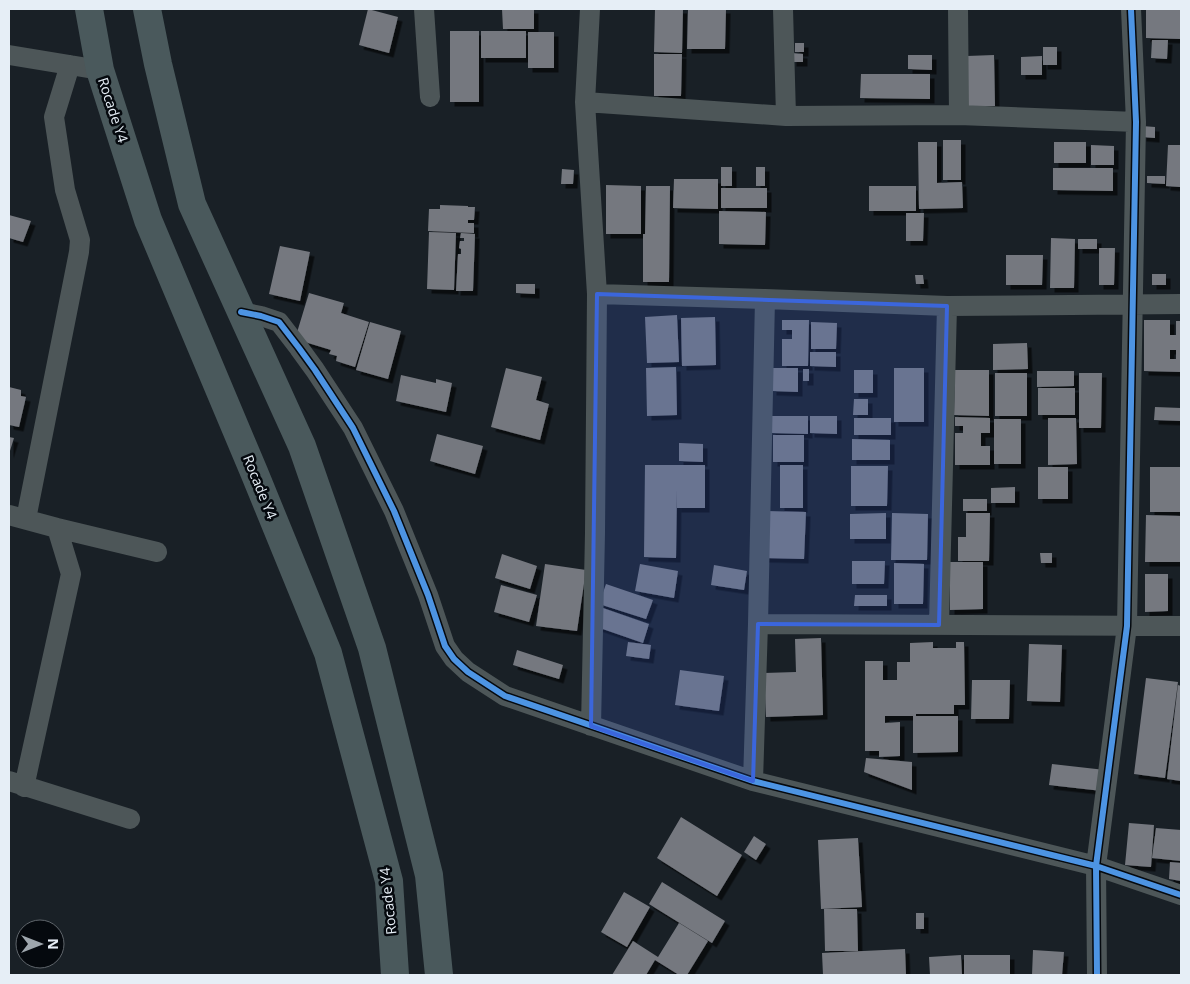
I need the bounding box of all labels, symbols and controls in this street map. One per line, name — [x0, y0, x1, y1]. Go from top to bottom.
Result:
street label: Rocade Y4 — [94, 75, 133, 145]
street label: Rocade Y4 — [239, 452, 282, 522]
street label: Rocade Y4 — [375, 867, 400, 936]
north arrow — [15, 919, 65, 969]
text: N — [44, 938, 63, 950]

